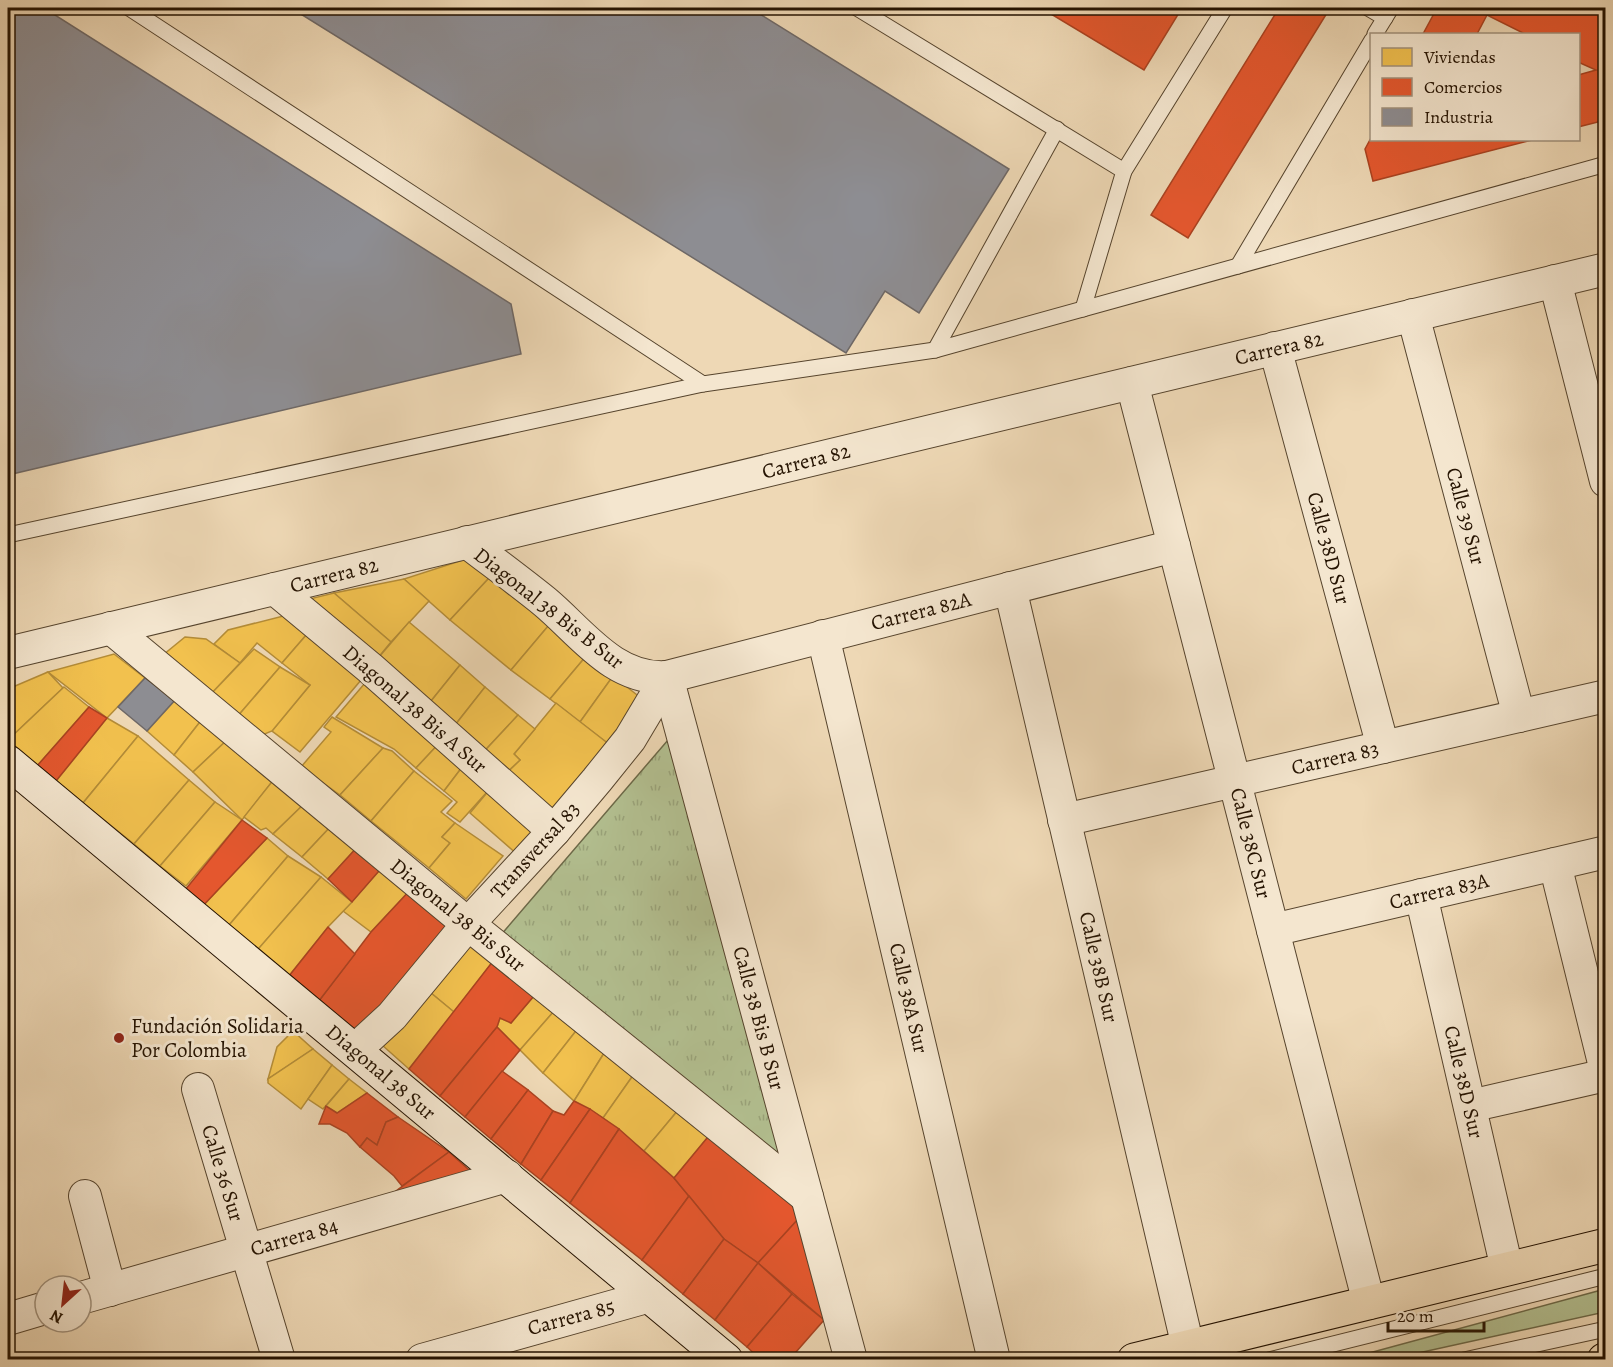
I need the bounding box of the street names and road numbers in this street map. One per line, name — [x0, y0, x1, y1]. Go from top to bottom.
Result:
street label: Carrera 82 — [1232, 324, 1326, 372]
street label: Carrera 82 — [759, 437, 853, 485]
street label: Calle 39 Sur — [1440, 464, 1492, 568]
street label: Calle 38D Sur — [1301, 489, 1357, 607]
street label: Diagonal 38 Bis B Sur — [468, 541, 630, 675]
street label: Carrera 82 — [287, 551, 381, 599]
street label: Carrera 82A — [868, 585, 975, 637]
street label: Diagonal 38 Bis A Sur — [337, 638, 493, 780]
street label: Carrera 83 — [1289, 734, 1381, 782]
street label: Calle 38C Sur — [1224, 785, 1278, 901]
street label: Transversal 83 — [484, 796, 586, 904]
street label: Diagonal 38 Bis Sur — [384, 852, 532, 978]
street label: Carrera 83A — [1387, 866, 1492, 916]
street label: Calle 38B Sur — [1073, 909, 1125, 1025]
street label: Calle 38A Sur — [883, 940, 935, 1056]
street label: Calle 38 Bis B Sur — [726, 943, 792, 1093]
street label: Diagonal 38 Sur — [320, 1018, 442, 1126]
street label: Calle 38D Sur — [1437, 1023, 1491, 1141]
street label: Calle 36 Sur — [195, 1121, 251, 1225]
street label: Carrera 84 — [247, 1211, 341, 1263]
street label: Carrera 85 — [524, 1292, 618, 1342]

